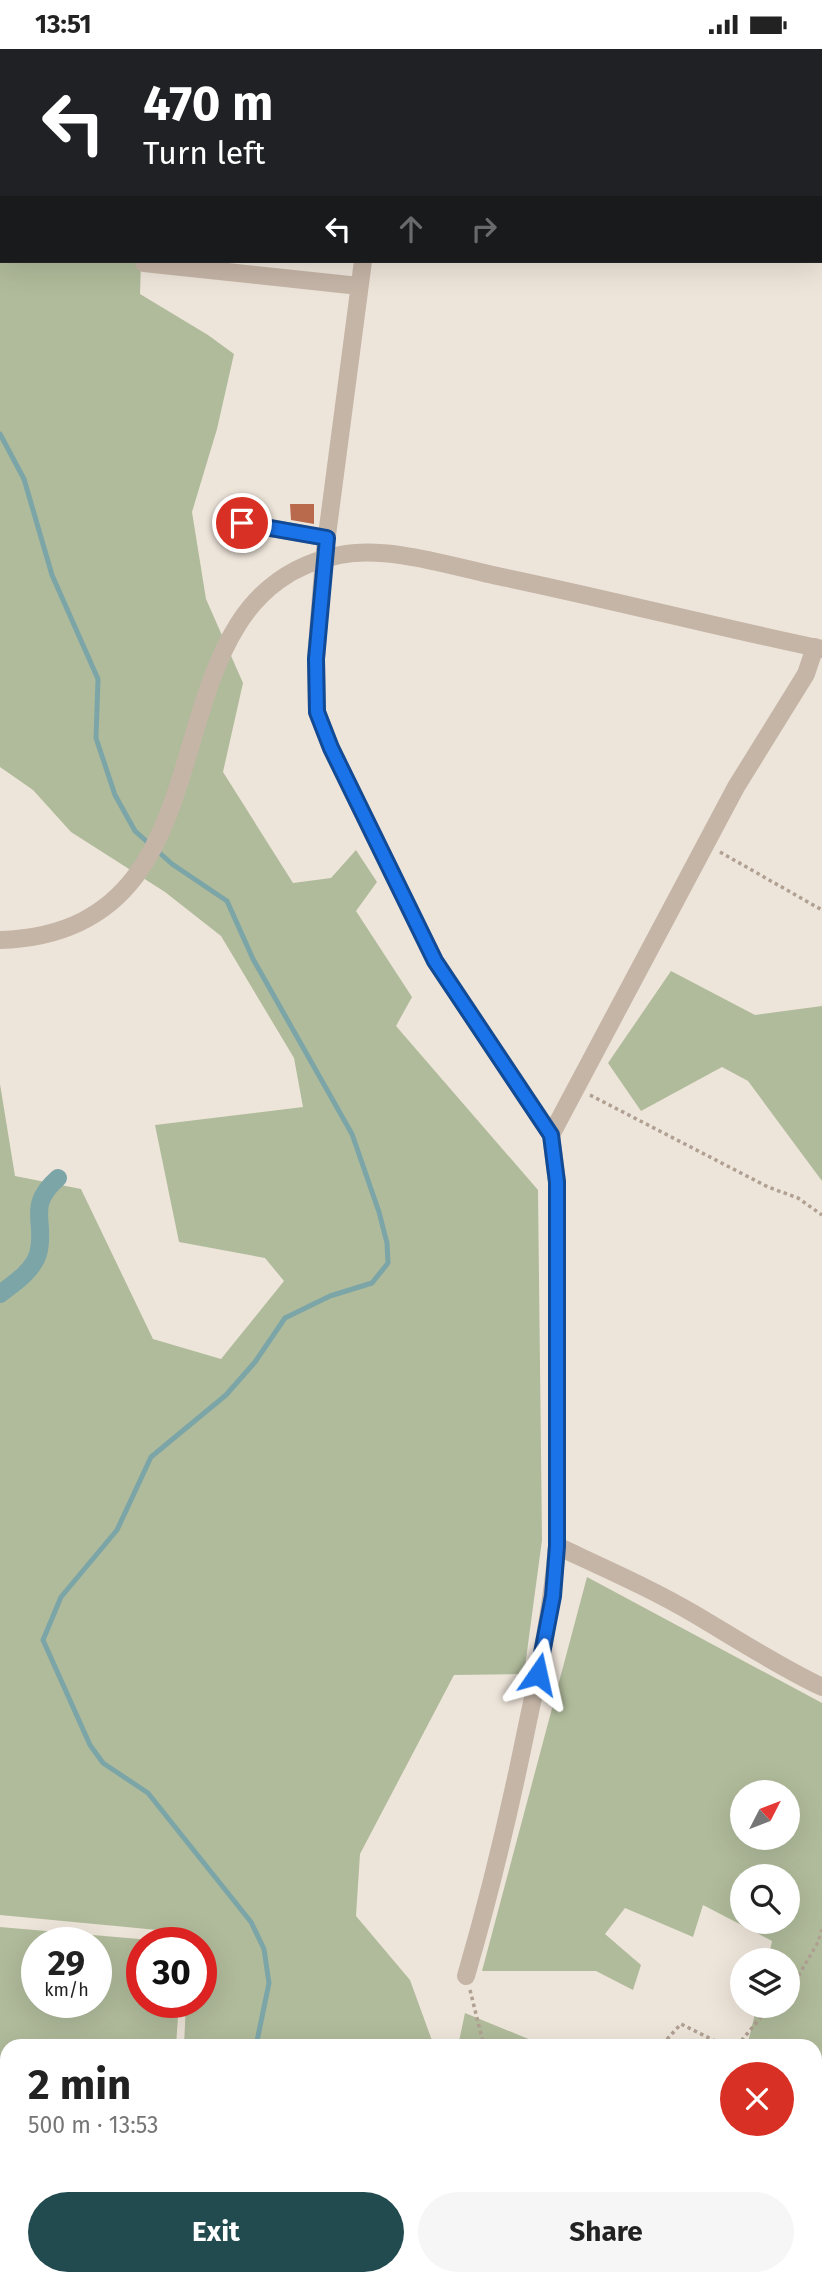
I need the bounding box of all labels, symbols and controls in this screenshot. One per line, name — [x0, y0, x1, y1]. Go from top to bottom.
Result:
text: 13:51 — [35, 9, 92, 40]
text: 470 m — [143, 74, 273, 133]
icon: left — [28, 77, 119, 168]
text: Turn left — [143, 134, 265, 172]
icon: left — [319, 210, 357, 248]
icon: ahead — [392, 210, 430, 248]
icon: right — [465, 210, 503, 248]
pin — [212, 493, 272, 553]
icon: arrive — [223, 504, 261, 542]
position arrow — [501, 1637, 575, 1711]
north arrow — [730, 1780, 800, 1850]
map controls — [730, 1780, 800, 2018]
button: search — [730, 1864, 800, 1934]
speed limit sign: 30 — [126, 1927, 217, 2018]
text: 29 — [48, 1942, 85, 1984]
button: layers — [730, 1948, 800, 2018]
text: km/h — [44, 1979, 89, 2001]
text: 2 min — [28, 2060, 131, 2110]
button: close — [720, 2062, 794, 2136]
text: 500 m · 13:53 — [28, 2111, 159, 2139]
button: Exit — [28, 2192, 404, 2272]
button: Share — [418, 2192, 794, 2272]

